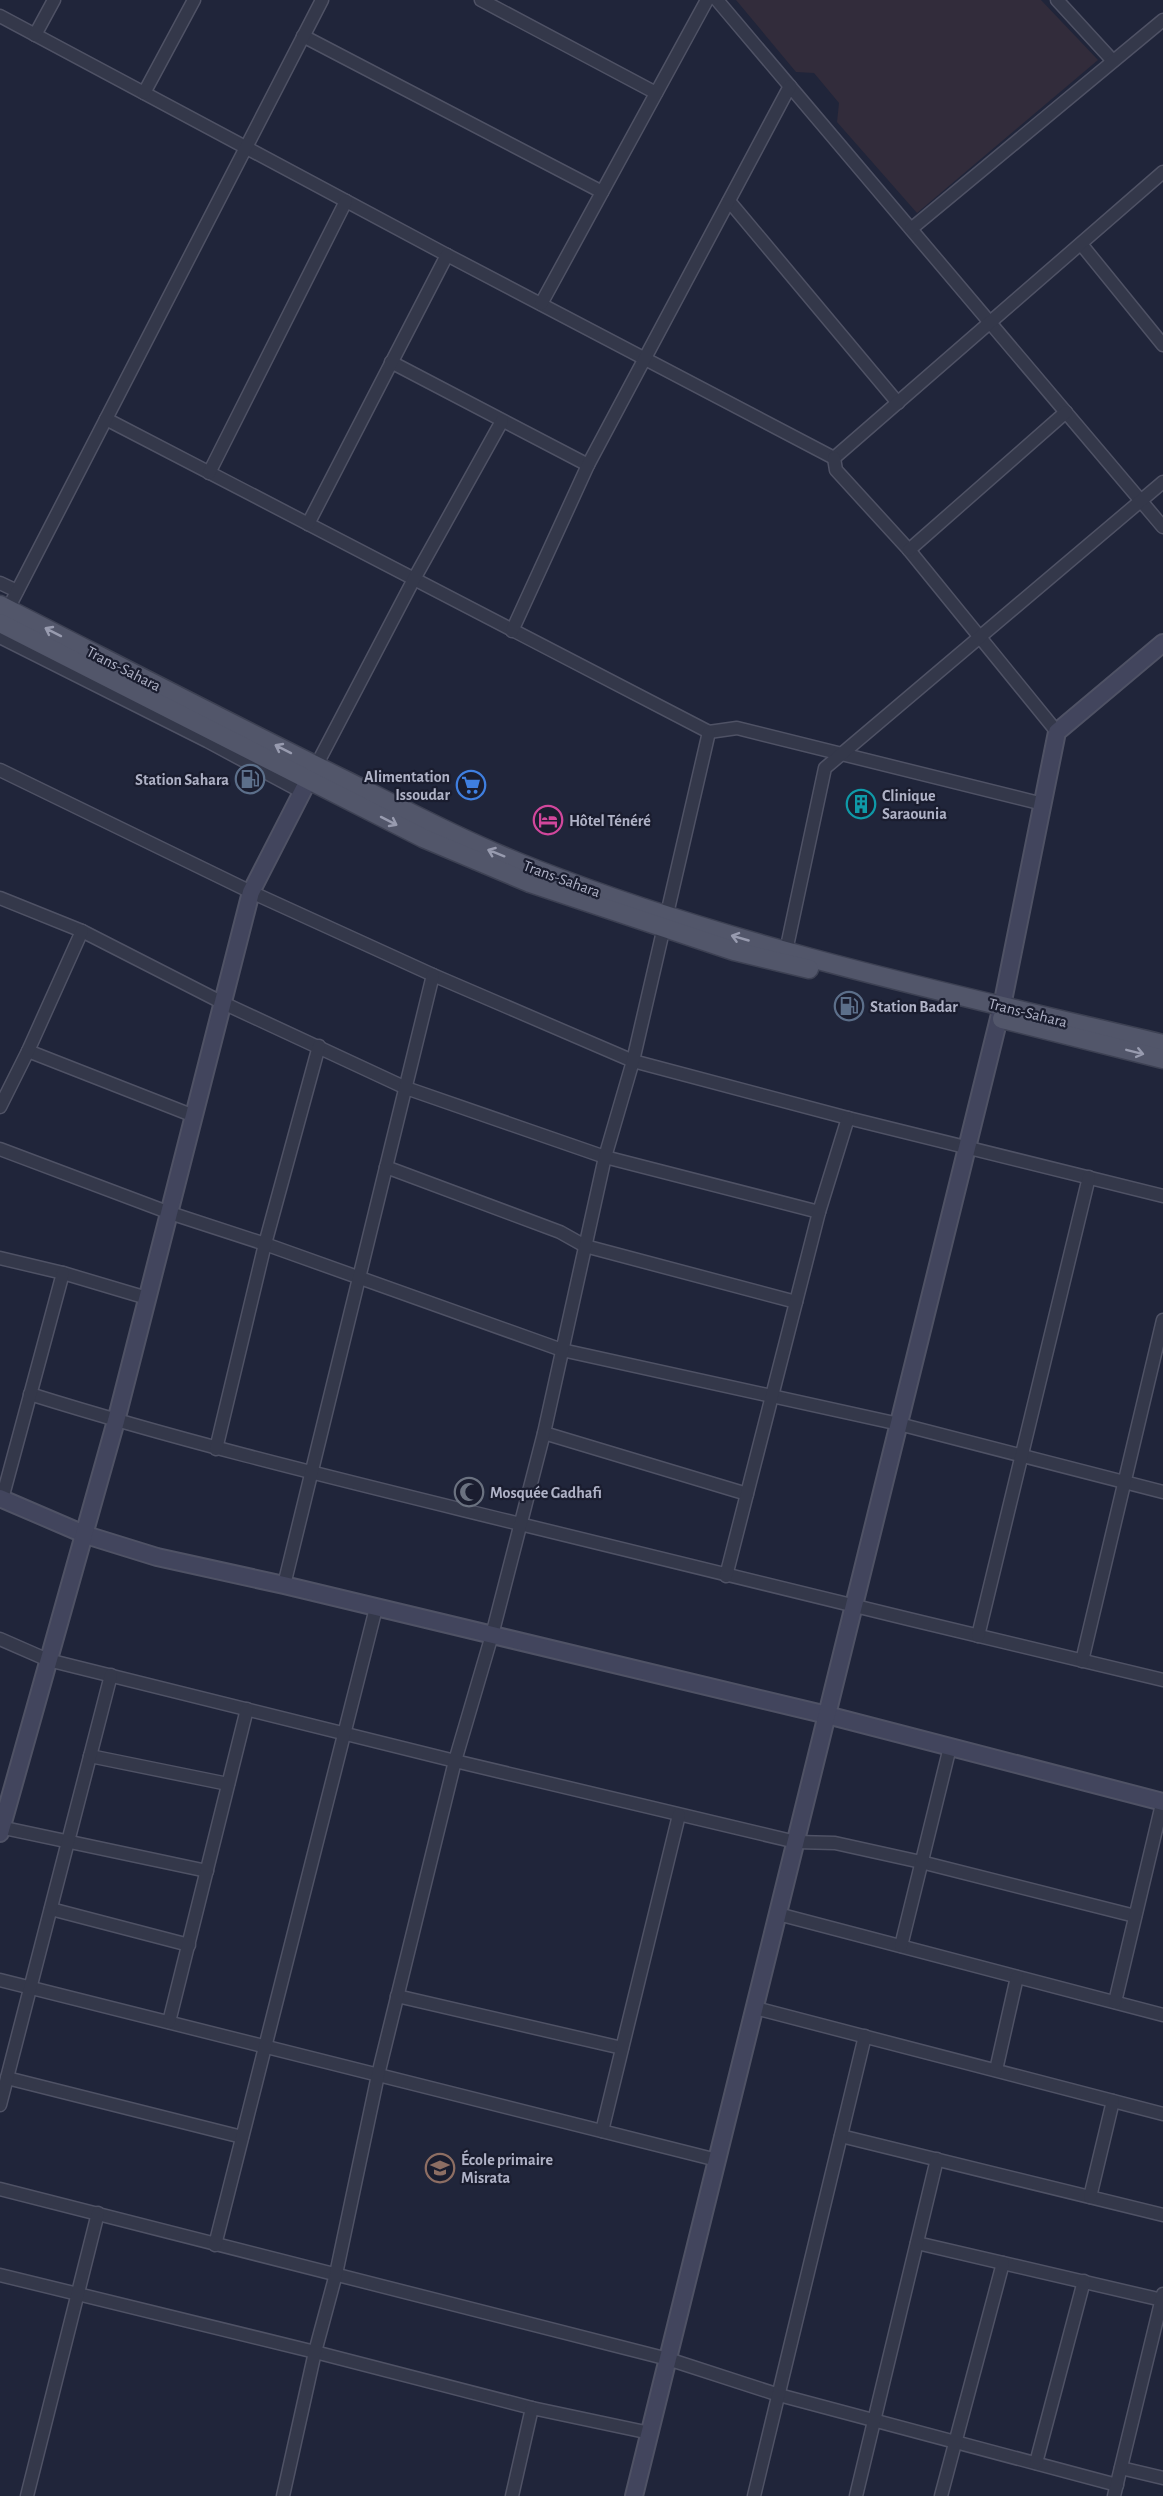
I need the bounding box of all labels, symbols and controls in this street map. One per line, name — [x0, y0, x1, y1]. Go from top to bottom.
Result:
one-way arrow — [45, 626, 63, 638]
street label: Trans-Sahara — [84, 643, 163, 694]
one-way arrow — [275, 743, 293, 755]
fuel station icon: Station Sahara — [234, 763, 266, 795]
place label: Alimentation Issoudar — [364, 769, 450, 803]
supermarket icon: Alimentation Issoudar — [455, 769, 487, 801]
place label: Station Sahara — [135, 772, 229, 788]
building icon: Clinique Saraounia — [845, 788, 877, 820]
place label: Clinique Saraounia — [882, 788, 947, 822]
hotel icon: Hôtel Ténéré — [532, 804, 564, 836]
place label: Hôtel Ténéré — [569, 813, 651, 829]
one-way arrow — [380, 815, 398, 827]
one-way arrow — [488, 847, 506, 858]
street label: Trans-Sahara — [521, 858, 602, 900]
one-way arrow — [731, 932, 750, 943]
fuel station icon: Station Badar — [833, 990, 865, 1022]
street label: Trans-Sahara — [987, 995, 1069, 1030]
place label: Station Badar — [870, 999, 958, 1015]
one-way arrow — [1126, 1047, 1145, 1058]
mosque icon: Mosquée Gadhafi — [453, 1476, 485, 1508]
place label: Mosquée Gadhafi — [490, 1485, 602, 1501]
place label: École primaire Misrata — [461, 2149, 553, 2186]
school or university icon: École primaire Misrata — [424, 2152, 456, 2184]

